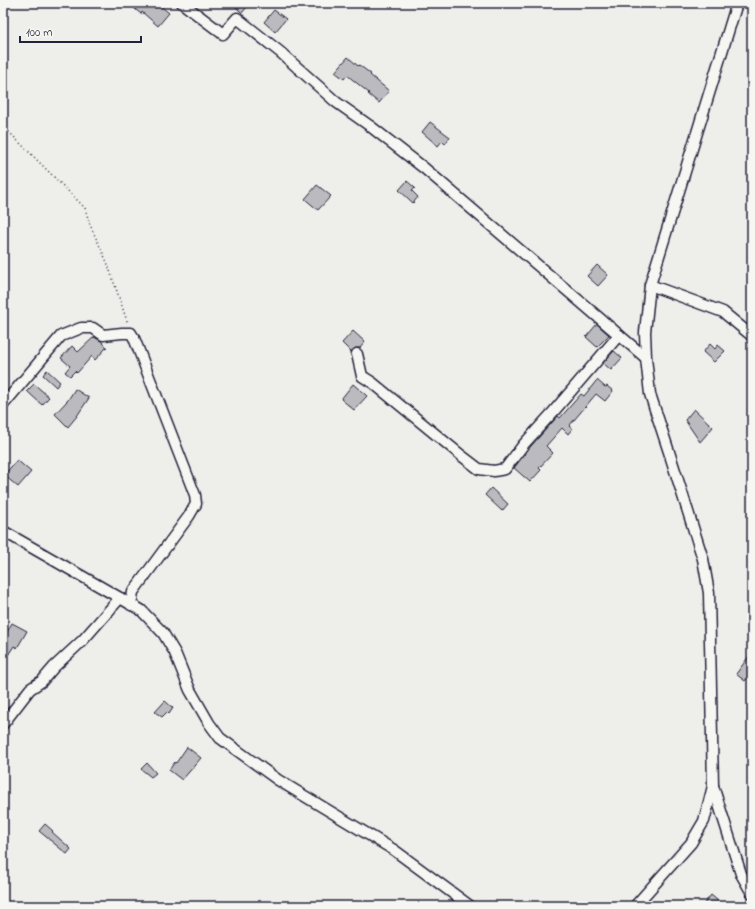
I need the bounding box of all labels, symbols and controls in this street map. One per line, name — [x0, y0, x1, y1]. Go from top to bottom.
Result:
scale bar — [20, 18, 141, 44]
text: 100 m — [26, 24, 53, 42]

